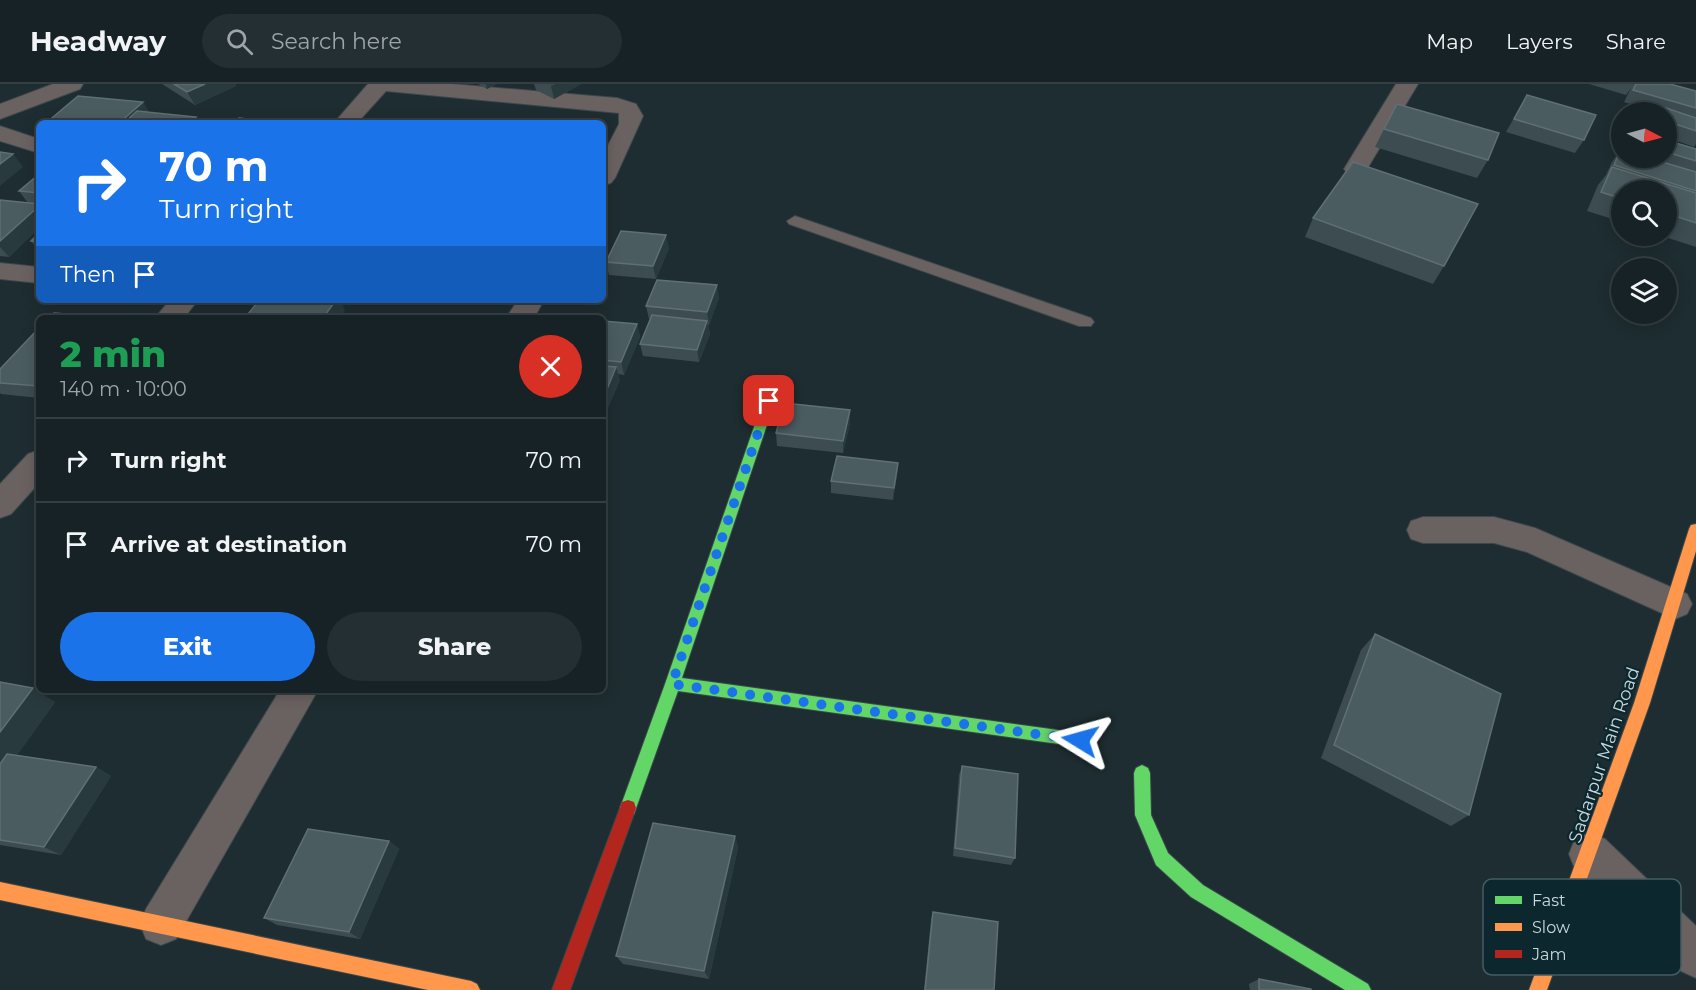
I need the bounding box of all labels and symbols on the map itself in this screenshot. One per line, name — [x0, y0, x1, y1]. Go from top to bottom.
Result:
north arrow — [1611, 102, 1677, 168]
pin — [743, 375, 794, 426]
street label: Sadarpur Main Road — [1564, 664, 1644, 846]
position arrow — [1048, 708, 1112, 772]
legend — [1483, 879, 1681, 975]
text: Fast — [1532, 891, 1566, 910]
text: Slow — [1532, 918, 1570, 937]
text: Jam — [1531, 945, 1566, 964]

